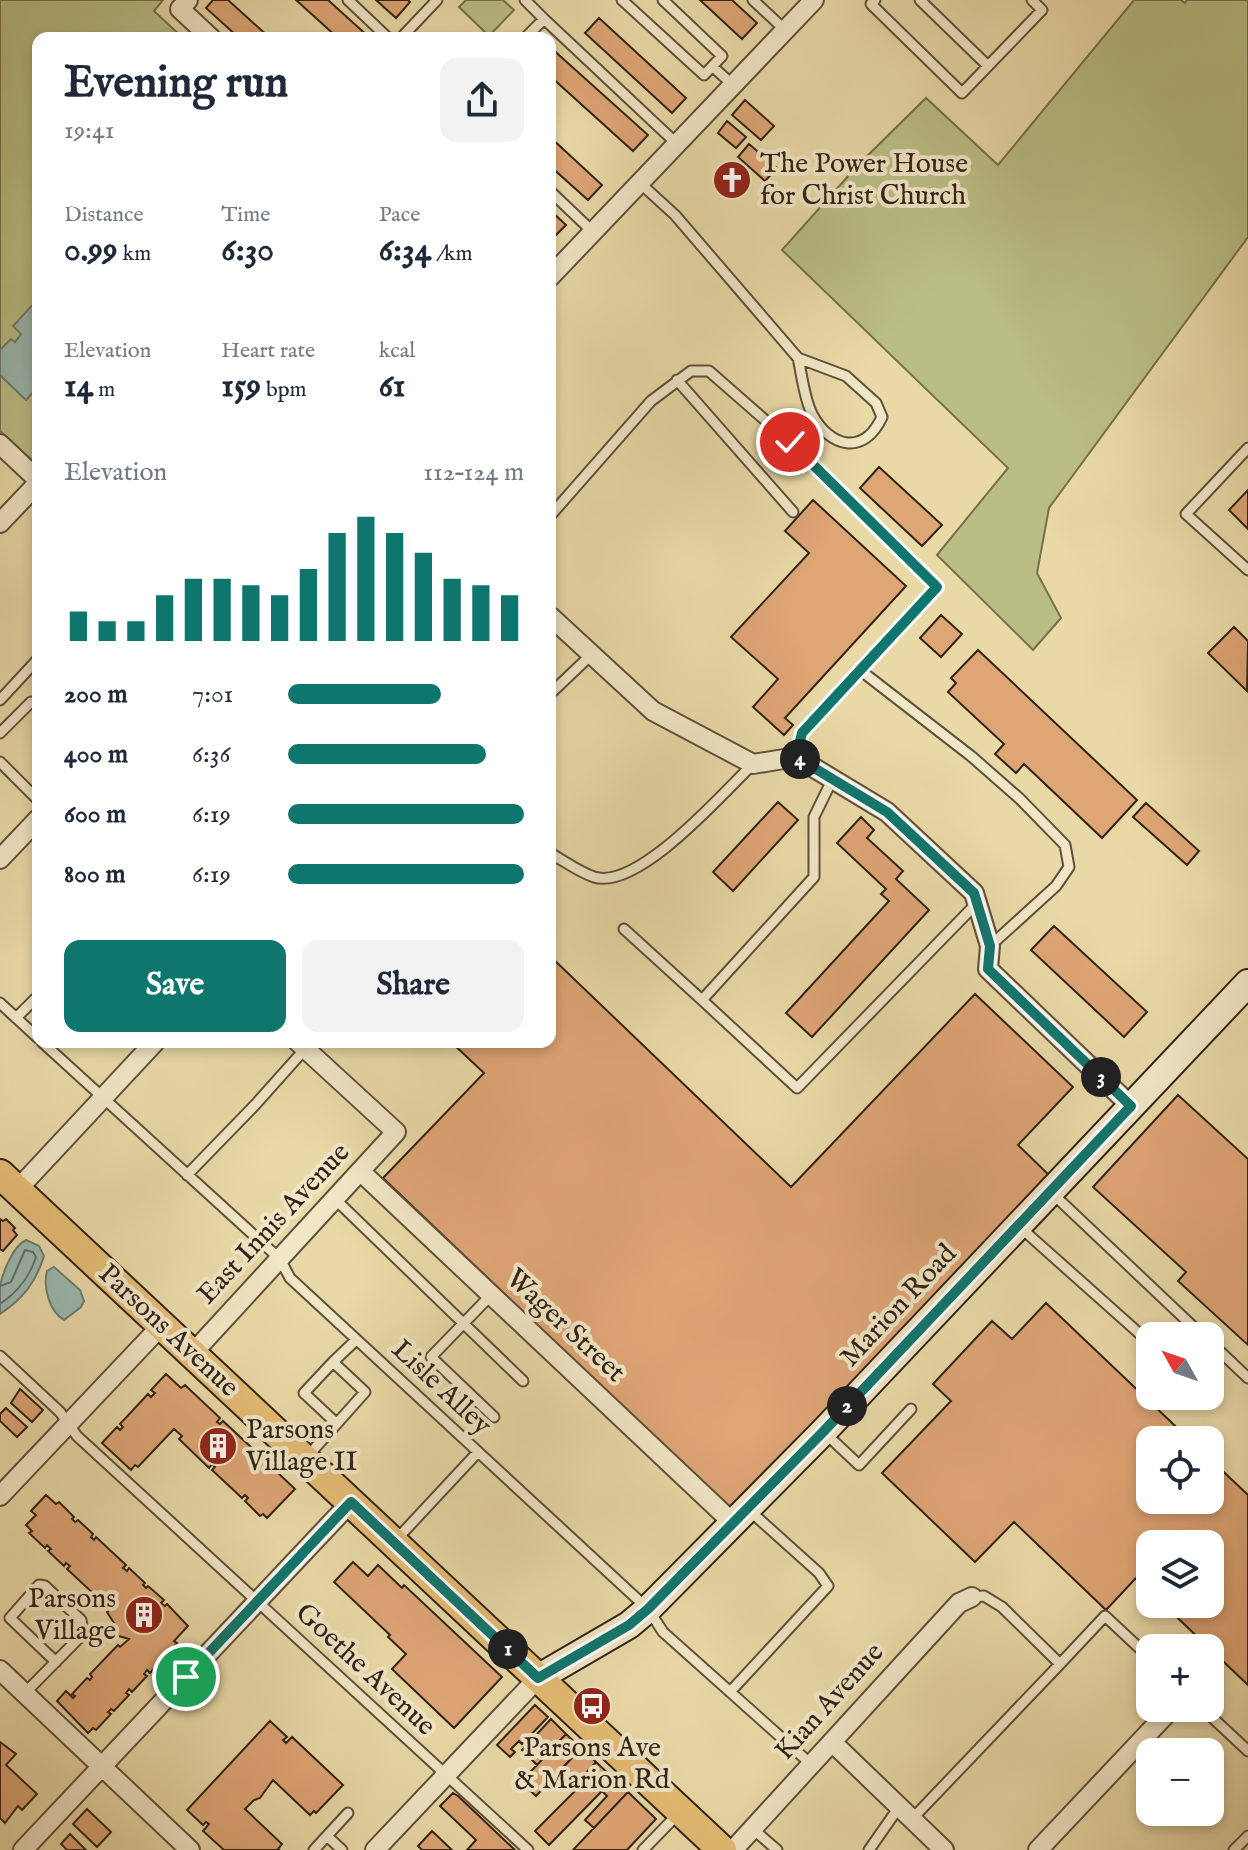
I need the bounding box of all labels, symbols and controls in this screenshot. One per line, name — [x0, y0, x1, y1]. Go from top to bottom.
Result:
text: Evening run — [64, 56, 288, 112]
button: share — [440, 58, 524, 142]
text: 19:41 — [64, 114, 114, 147]
place label: The Power House for Christ Church — [760, 147, 968, 214]
church icon: The Power House for Christ Church — [711, 159, 753, 201]
text: Distance — [64, 201, 144, 229]
text: Time — [221, 201, 270, 229]
text: Pace — [379, 201, 420, 229]
text: 0.99 — [64, 229, 118, 272]
text: 6:30 — [221, 229, 274, 272]
text: 6:34 — [379, 229, 431, 272]
text: km — [118, 240, 151, 268]
text: /km — [431, 240, 472, 268]
text: Elevation — [64, 337, 151, 365]
text: Heart rate — [221, 337, 315, 365]
text: kcal — [379, 337, 415, 365]
text: 14 — [64, 365, 93, 408]
text: 159 — [221, 365, 261, 408]
text: 61 — [379, 365, 405, 408]
text: m — [93, 376, 115, 404]
text: bpm — [261, 376, 307, 404]
pin — [756, 408, 824, 476]
icon: check — [768, 420, 812, 464]
text: Elevation — [64, 456, 167, 489]
text: 112–124 m — [423, 456, 524, 489]
text: 200 m — [64, 678, 128, 711]
text: 7:01 — [192, 678, 233, 711]
text: 400 m — [64, 738, 128, 771]
text: 6:36 — [192, 738, 231, 771]
pin: 4 — [780, 739, 820, 779]
text: 4 — [795, 745, 805, 773]
text: 600 m — [64, 798, 126, 831]
text: 6:19 — [192, 798, 231, 831]
text: 800 m — [64, 858, 126, 891]
text: 6:19 — [192, 858, 231, 891]
button: Save — [64, 940, 286, 1032]
button: Share — [302, 940, 524, 1032]
pin: 3 — [1081, 1057, 1121, 1097]
text: 3 — [1097, 1063, 1105, 1091]
street label: East Innis Avenue — [190, 1136, 358, 1312]
street label: Marion Road — [833, 1237, 965, 1375]
street label: Parsons Avenue — [90, 1257, 246, 1405]
street label: Wager Street — [498, 1262, 632, 1391]
north arrow — [1136, 1322, 1224, 1410]
map controls — [1136, 1322, 1224, 1826]
street label: Lisle Alley — [384, 1333, 499, 1443]
pin: 2 — [827, 1386, 867, 1426]
text: 2 — [842, 1392, 852, 1420]
place label: Parsons Village II — [245, 1413, 357, 1480]
building icon: Parsons Village II — [197, 1425, 239, 1467]
button: locate — [1136, 1426, 1224, 1514]
button: layers — [1136, 1530, 1224, 1618]
place label: Parsons Village — [28, 1582, 116, 1649]
building icon: Parsons Village — [123, 1594, 165, 1636]
street label: Goethe Avenue — [288, 1596, 443, 1744]
pin: 1 — [488, 1629, 528, 1669]
button: + — [1136, 1634, 1224, 1722]
text: 1 — [504, 1635, 512, 1663]
street label: Kian Avenue — [768, 1636, 892, 1768]
pin — [152, 1643, 220, 1711]
icon: arrive — [164, 1655, 208, 1699]
bus stop icon: Parsons Ave & Marion Rd — [571, 1685, 613, 1727]
place label: Parsons Ave & Marion Rd — [514, 1731, 670, 1798]
button: − — [1136, 1738, 1224, 1826]

